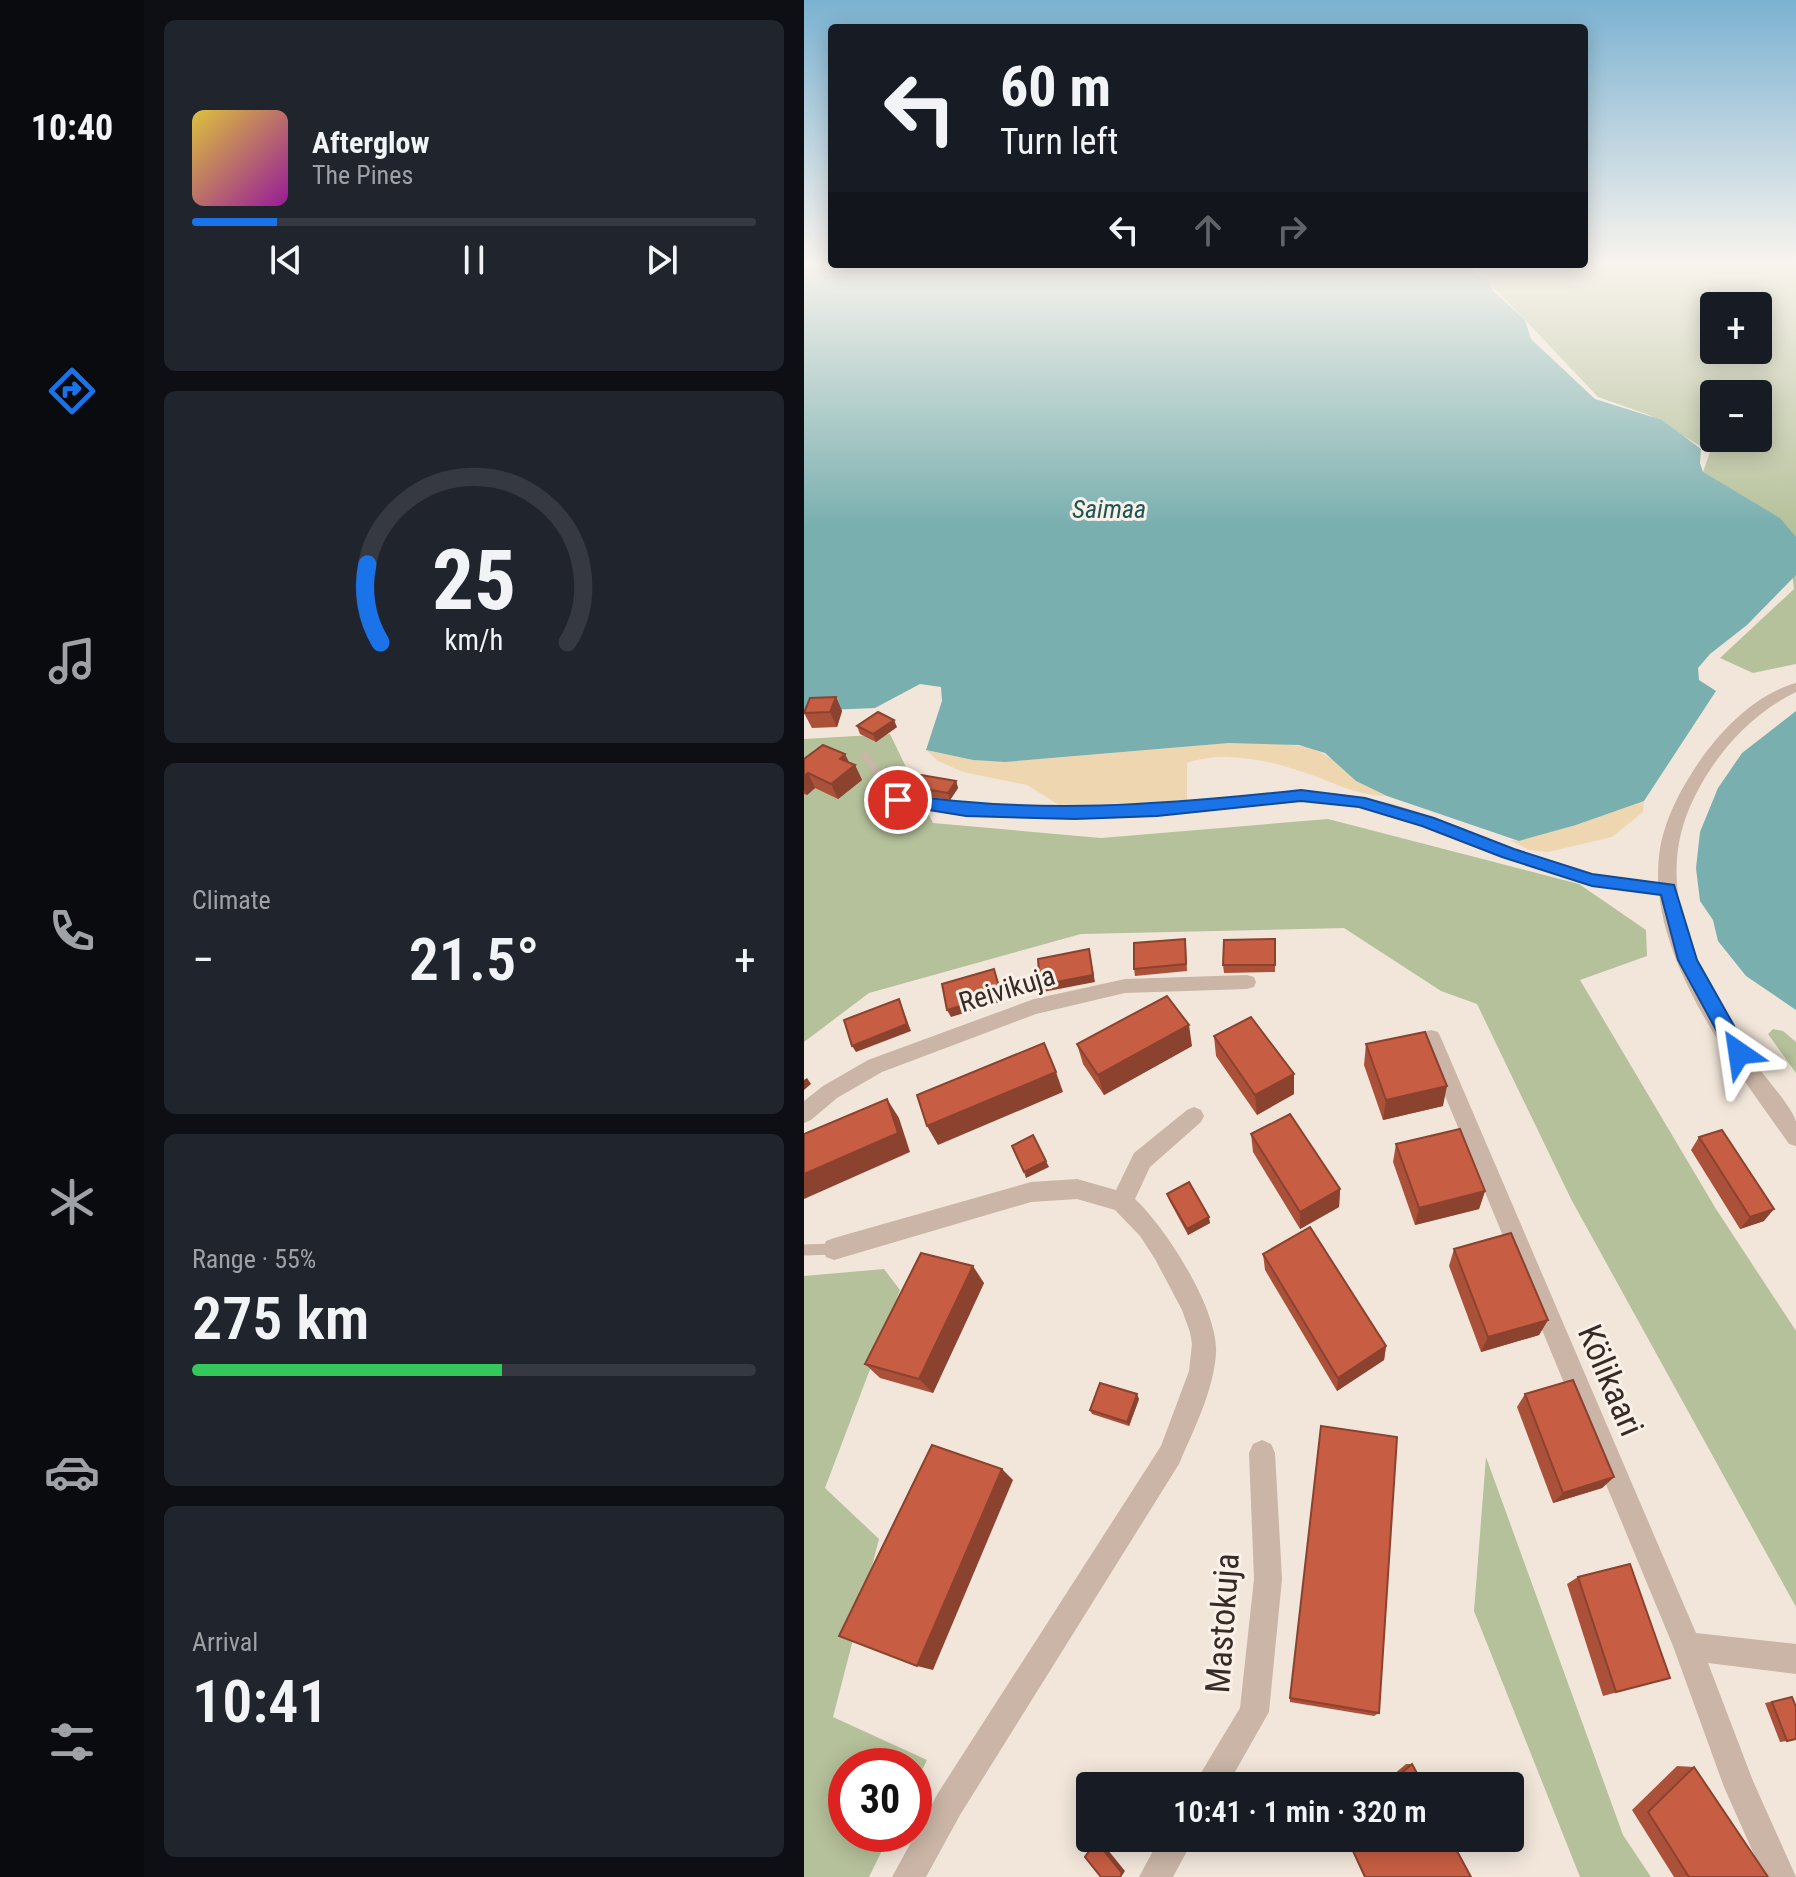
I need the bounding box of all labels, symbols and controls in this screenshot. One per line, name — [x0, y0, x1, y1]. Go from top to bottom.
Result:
text: 60 m — [1000, 54, 1111, 120]
icon: left — [868, 56, 972, 160]
text: 10:40 — [31, 107, 113, 149]
text: Turn left — [1000, 121, 1118, 163]
text: Afterglow — [312, 125, 430, 160]
text: The Pines — [312, 160, 413, 190]
icon: left — [1102, 208, 1146, 252]
icon: ahead — [1186, 208, 1230, 252]
icon: right — [1270, 208, 1314, 252]
icon: previous — [264, 238, 308, 282]
icon: pause — [452, 238, 496, 282]
icon: next — [640, 238, 684, 282]
map controls — [1700, 292, 1772, 452]
button: + — [1700, 292, 1772, 364]
icon: directions — [44, 363, 100, 419]
button: − — [1700, 380, 1772, 452]
water label: Saimaa — [1072, 494, 1146, 524]
text: 25 — [432, 532, 516, 629]
text: km/h — [445, 623, 503, 657]
icon: music — [44, 633, 100, 689]
pin — [864, 766, 932, 834]
icon: arrive — [876, 778, 920, 822]
text: Climate — [192, 885, 271, 915]
icon: phone — [44, 903, 100, 959]
text: 21.5° — [409, 924, 539, 995]
text: − — [192, 934, 214, 986]
text: + — [734, 934, 756, 986]
street label: Reivikuja — [955, 959, 1059, 1019]
position arrow — [1697, 1011, 1781, 1095]
icon: climate — [44, 1174, 100, 1230]
text: Range · 55% — [192, 1244, 316, 1274]
text: 275 km — [192, 1283, 369, 1354]
street label: Kölikaari — [1570, 1318, 1652, 1442]
icon: car — [44, 1444, 100, 1500]
street label: Mastokuja — [1197, 1552, 1247, 1694]
text: Arrival — [192, 1627, 258, 1657]
text: 10:41 — [192, 1666, 329, 1737]
icon: filters — [44, 1714, 100, 1770]
speed limit sign: 30 — [828, 1748, 932, 1852]
text: 10:41 · 1 min · 320 m — [1173, 1794, 1427, 1829]

